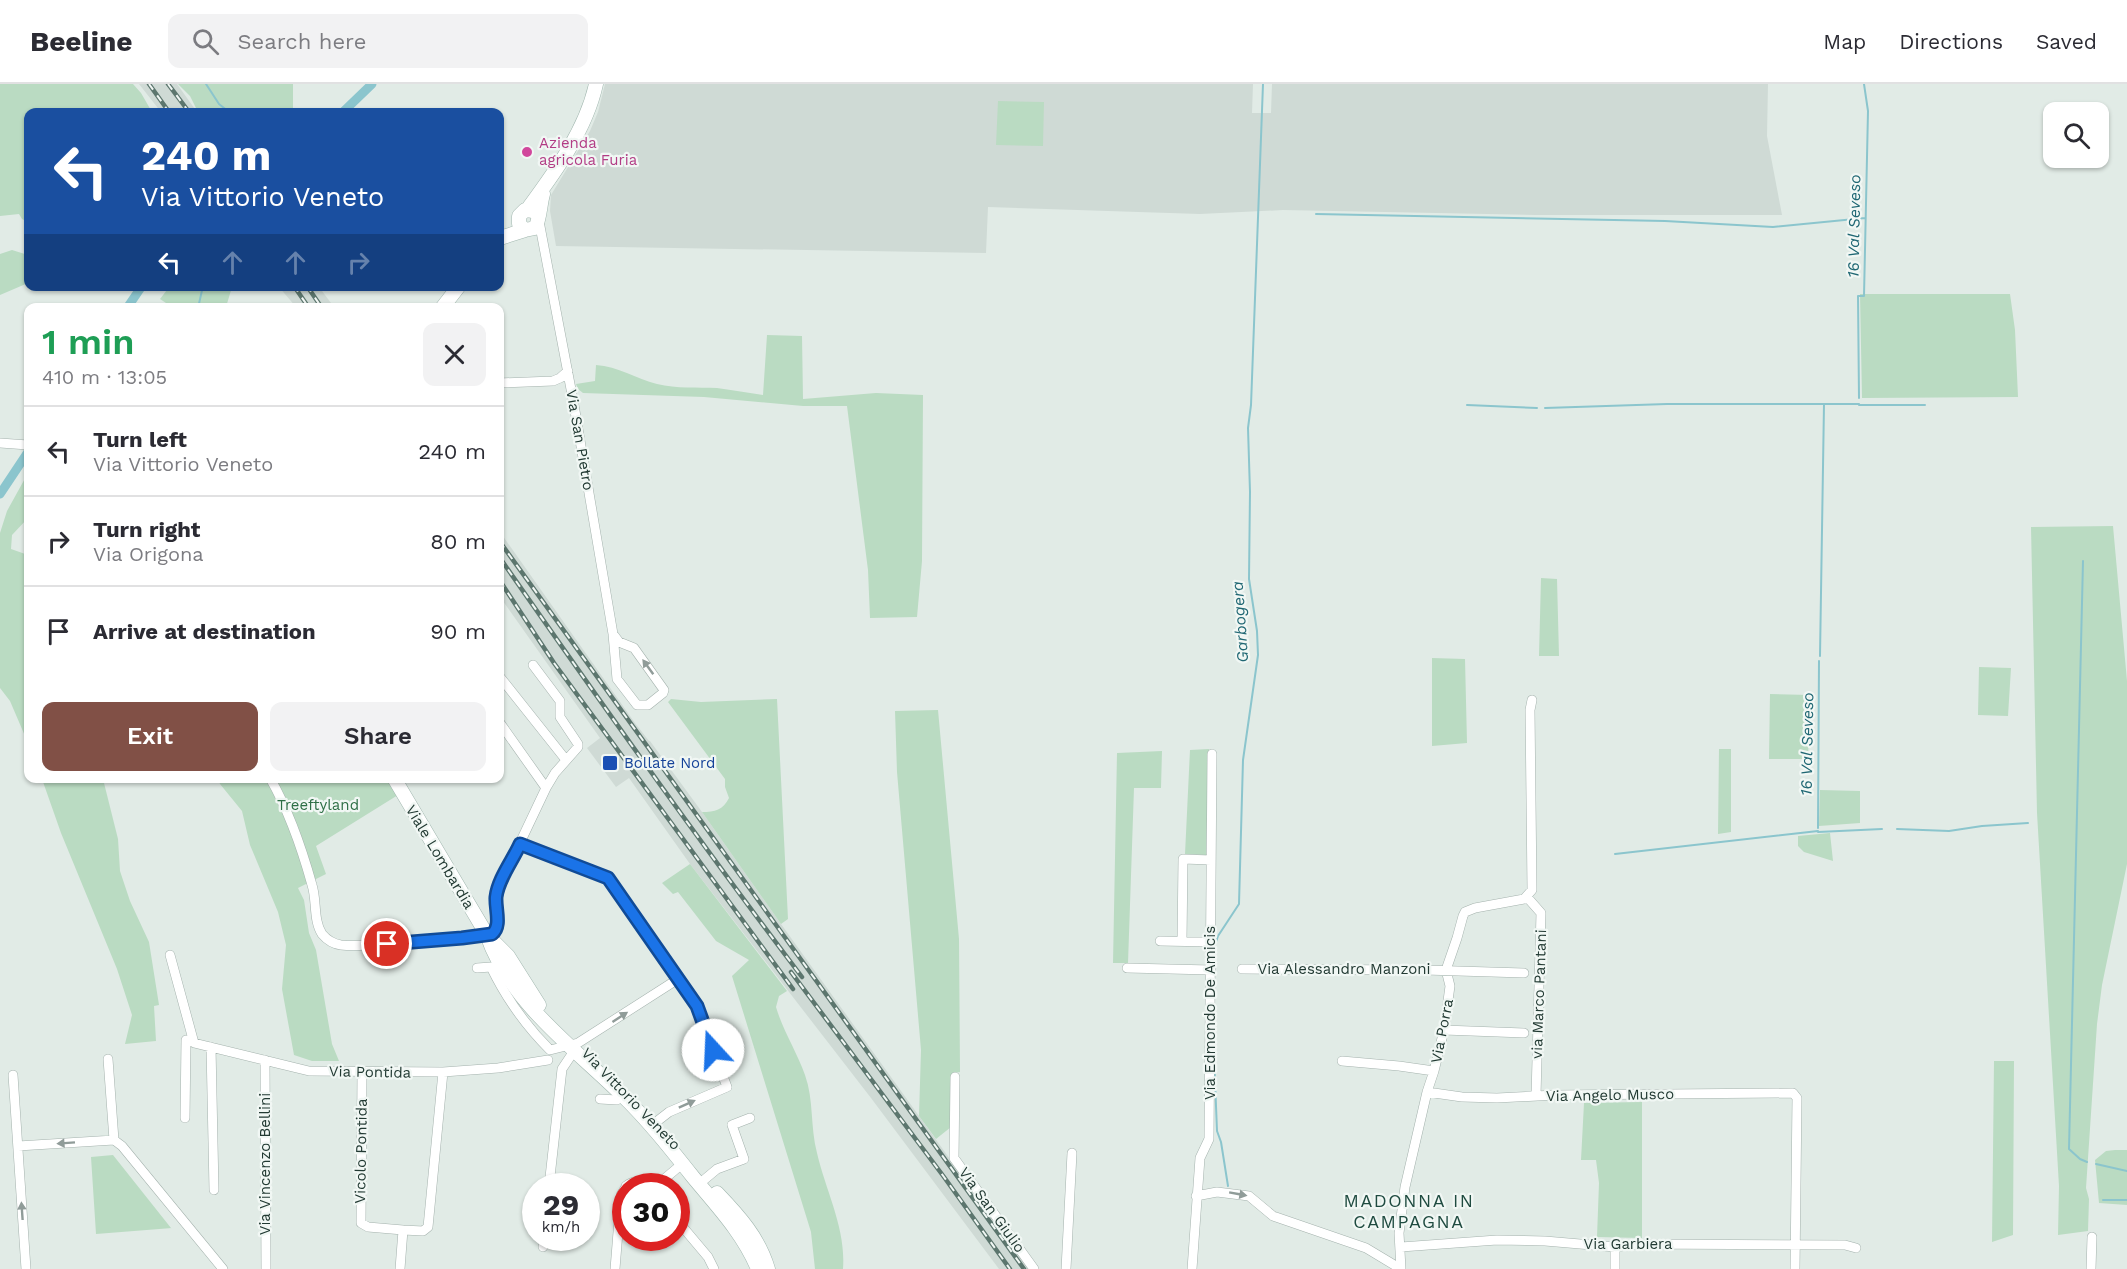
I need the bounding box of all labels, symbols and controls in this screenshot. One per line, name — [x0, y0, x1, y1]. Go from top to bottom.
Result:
search box — [168, 14, 588, 68]
text: Beeline — [30, 25, 132, 58]
icon: search — [189, 25, 222, 58]
text: Search here — [237, 29, 366, 54]
text: Map — [1823, 29, 1866, 54]
text: Directions — [1899, 29, 2003, 54]
text: Saved — [2036, 29, 2097, 54]
map controls — [2043, 102, 2109, 168]
button: search — [2043, 102, 2109, 168]
text: 240 m — [141, 131, 271, 180]
icon: left — [42, 132, 120, 210]
place label: Azienda agricola Furia — [539, 134, 638, 169]
marker: Azienda agricola Furia — [520, 145, 534, 159]
water label: 16 Val Seveso — [1844, 174, 1864, 278]
text: Via Vittorio Veneto — [141, 181, 384, 213]
icon: left — [153, 246, 186, 279]
icon: ahead — [216, 246, 249, 279]
icon: ahead — [279, 246, 312, 279]
icon: right — [342, 246, 375, 279]
text: 1 min — [42, 321, 134, 363]
button: close — [423, 323, 486, 386]
text: 410 m · 13:05 — [42, 365, 167, 389]
street label: Via San Pietro — [562, 388, 598, 492]
text: Turn left — [93, 427, 187, 452]
icon: left — [42, 435, 75, 468]
text: 240 m — [418, 439, 486, 464]
text: Via Vittorio Veneto — [93, 452, 273, 476]
text: Turn right — [93, 517, 200, 542]
icon: right — [42, 525, 75, 558]
text: 80 m — [430, 529, 486, 554]
text: Via Origona — [93, 542, 204, 566]
water label: Garbogera — [1228, 581, 1252, 663]
icon: arrive — [42, 615, 75, 648]
text: Arrive at destination — [93, 619, 316, 644]
text: 90 m — [430, 619, 486, 644]
one-way arrow — [642, 660, 654, 676]
water label: 16 Val Seveso — [1797, 692, 1817, 796]
button: Exit — [42, 702, 258, 771]
button: Share — [270, 702, 486, 771]
marker: Bollate Nord — [601, 754, 619, 772]
place label: Bollate Nord — [624, 754, 715, 772]
park label: Treeftyland — [277, 796, 359, 814]
street label: Viale Lombardia — [402, 802, 478, 913]
pin — [361, 918, 412, 969]
street label: Via Edmondo De Amicis — [1201, 926, 1219, 1100]
icon: arrive — [370, 927, 403, 960]
street label: via Marco Pantani — [1528, 929, 1550, 1059]
street label: Via Alessandro Manzoni — [1257, 960, 1431, 978]
street label: Via Porra — [1427, 997, 1457, 1065]
one-way arrow — [612, 1011, 628, 1022]
position arrow — [681, 1018, 745, 1082]
street label: Via Vittorio Veneto — [578, 1044, 684, 1154]
street label: Via Pontida — [329, 1062, 412, 1082]
street label: Via Angelo Musco — [1546, 1085, 1674, 1105]
street label: Via Vincenzo Bellini — [256, 1093, 274, 1235]
street label: Vicolo Pontida — [351, 1098, 371, 1204]
one-way arrow — [678, 1098, 696, 1108]
one-way arrow — [56, 1138, 75, 1147]
street label: Via San Giulio — [955, 1164, 1029, 1256]
speed limit sign: 30 — [612, 1173, 690, 1251]
text: 29 — [543, 1187, 579, 1222]
one-way arrow — [1229, 1190, 1248, 1199]
district label: MADONNA IN CAMPAGNA — [1344, 1190, 1474, 1232]
one-way arrow — [18, 1201, 27, 1220]
text: km/h — [542, 1218, 580, 1236]
street label: Via Garbiera — [1584, 1235, 1673, 1253]

